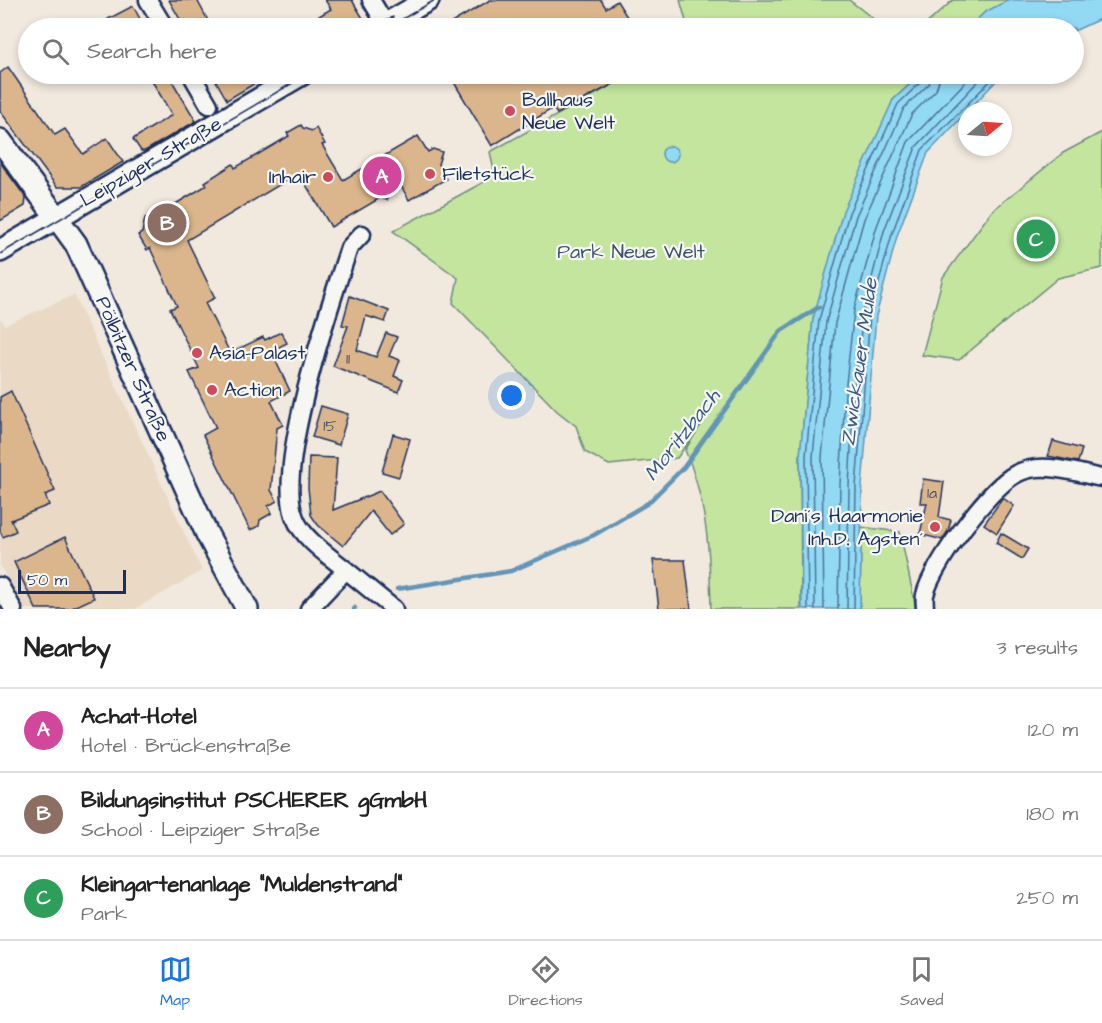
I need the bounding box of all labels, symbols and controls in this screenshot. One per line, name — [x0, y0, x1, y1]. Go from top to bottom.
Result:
search box — [18, 18, 1084, 84]
icon: search — [39, 35, 72, 68]
text: Search here — [87, 36, 217, 67]
place label: Ballhaus Neue Welt — [522, 86, 615, 137]
north arrow — [958, 102, 1012, 156]
marker: Ballhaus Neue Welt — [503, 104, 517, 118]
street label: Leipziger Straße — [75, 110, 228, 215]
pin: A — [362, 154, 401, 198]
place label: Filetstück — [442, 160, 534, 188]
place label: Inhair — [269, 163, 316, 191]
marker: Filetstück — [423, 167, 437, 181]
marker: Inhair — [321, 170, 335, 184]
pin: B — [148, 200, 186, 246]
pin: C — [1016, 216, 1056, 262]
park label: Park Neue Welt — [557, 238, 705, 266]
water label: Zwickauer Mulde — [833, 275, 885, 448]
street label: Pölbitzer Straße — [88, 292, 178, 446]
place label: Asia-Palast — [209, 339, 306, 367]
marker: Asia-Palast — [190, 346, 204, 360]
house number: 11 — [346, 348, 350, 370]
place label: Action — [224, 376, 282, 404]
your location — [497, 381, 526, 410]
water label: Moritzbach — [637, 382, 728, 487]
marker: Action — [205, 383, 219, 397]
house number: 15 — [323, 415, 337, 437]
house number: 1a — [927, 482, 937, 504]
place label: Dani´s Haarmonie Inh.D. Agsten´ — [771, 502, 923, 554]
marker: Dani´s Haarmonie Inh.D. Agsten´ — [928, 520, 942, 534]
scale bar — [18, 567, 126, 594]
text: 50 m — [27, 569, 67, 591]
text: Nearby — [24, 630, 111, 666]
text: 3 results — [996, 634, 1078, 662]
text: Achat-Hotel — [81, 701, 197, 732]
text: A — [37, 716, 50, 744]
text: 120 m — [1028, 716, 1078, 744]
text: Hotel · Brückenstraße — [81, 732, 291, 760]
text: Bildungsinstitut PSCHERER gGmbH — [81, 785, 427, 816]
text: B — [36, 800, 51, 828]
text: 180 m — [1026, 800, 1078, 828]
text: School · Leipziger Straße — [81, 816, 320, 844]
text: Kleingartenanlage "Muldenstrand" — [81, 869, 402, 900]
text: C — [36, 884, 51, 912]
text: 250 m — [1016, 884, 1078, 912]
text: Park — [81, 900, 127, 928]
tab: Map — [159, 953, 192, 1011]
tab: Directions — [509, 953, 583, 1011]
tab: Saved — [900, 953, 943, 1011]

